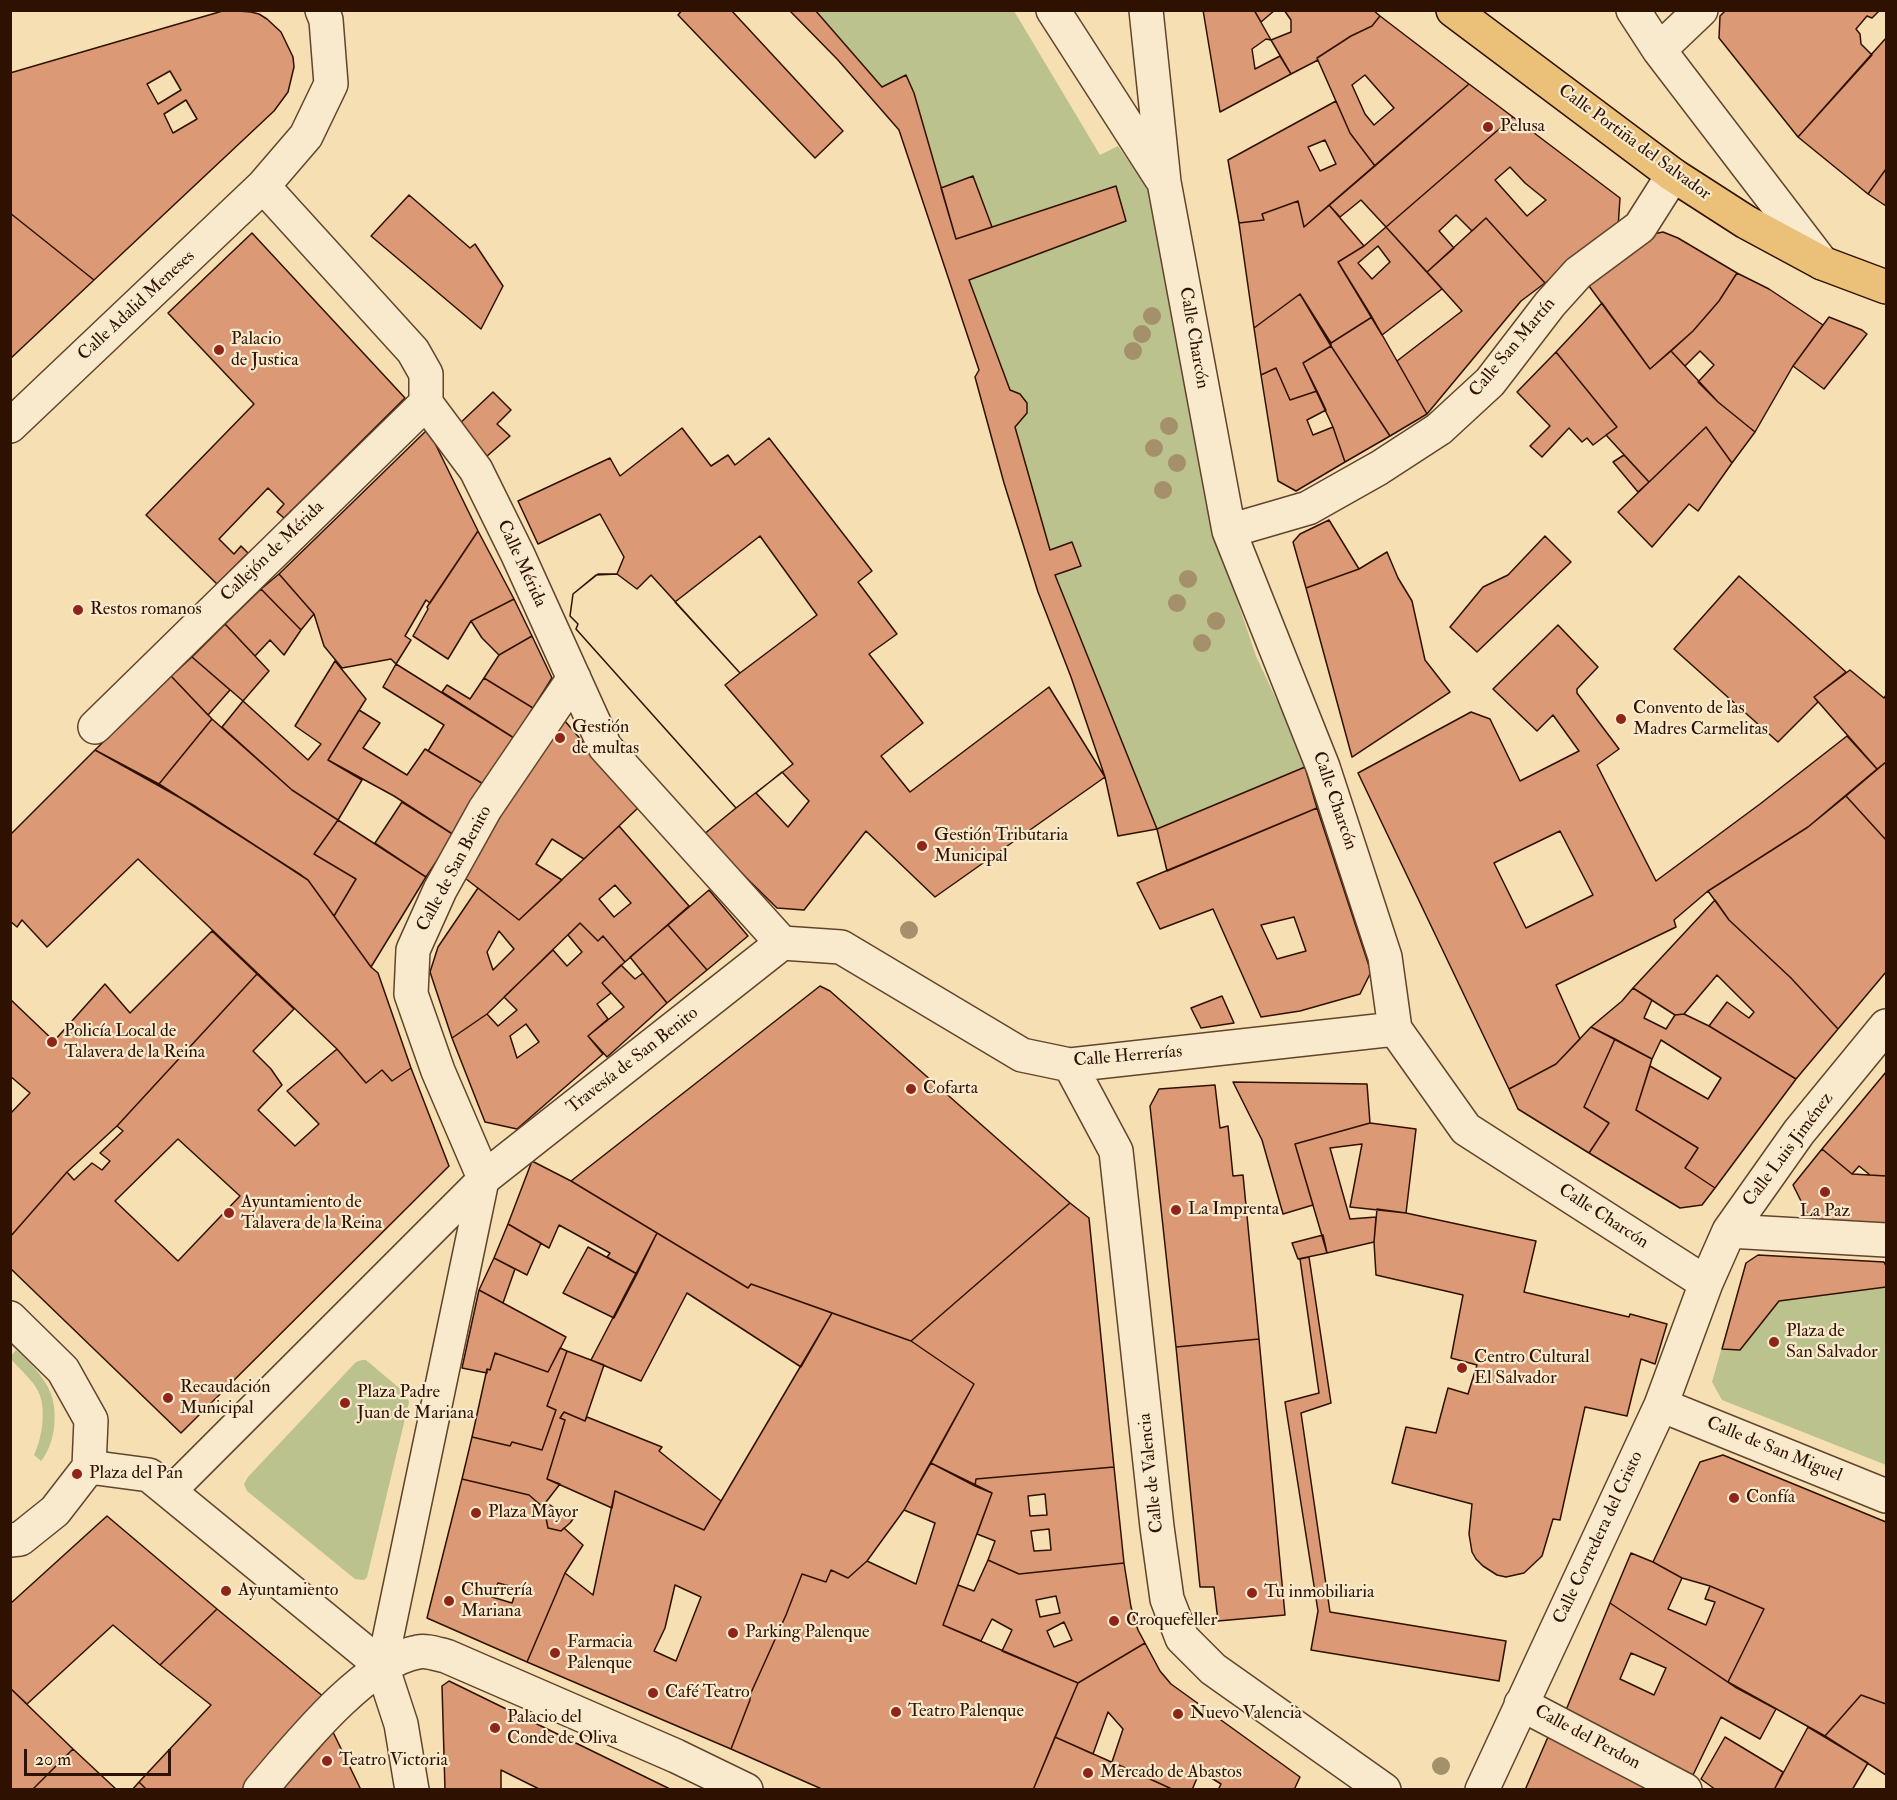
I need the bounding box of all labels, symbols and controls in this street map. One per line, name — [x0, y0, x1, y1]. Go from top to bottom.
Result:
street label: Calle Portiña del Salvador — [1553, 80, 1715, 206]
place label: Pelusa — [1500, 116, 1545, 138]
marker: Pelusa — [1481, 120, 1495, 134]
street label: Calle Adalid Meneses — [74, 246, 200, 366]
street label: Calle Charcón — [1173, 286, 1213, 390]
street label: Calle San Martín — [1465, 294, 1561, 402]
place label: Palacio de Justica — [231, 329, 299, 372]
marker: Palacio de Justica — [212, 343, 226, 357]
street label: Callejón de Mérida — [217, 497, 329, 607]
street label: Calle Mérida — [492, 517, 550, 611]
place label: Restos romanos — [90, 599, 202, 621]
marker: Restos romanos — [71, 603, 85, 617]
place label: Convento de las Madres Carmelitas — [1633, 698, 1768, 740]
marker: Convento de las Madres Carmelitas — [1614, 712, 1628, 726]
place label: Gestión de multas — [572, 717, 639, 760]
marker: Gestión de multas — [553, 731, 567, 745]
street label: Calle Charcón — [1307, 749, 1361, 853]
street label: Calle de San Benito — [413, 802, 497, 936]
place label: Gestión Tributaria Municipal — [934, 825, 1068, 868]
marker: Gestión Tributaria Municipal — [915, 839, 929, 853]
street label: Travesía de San Benito — [563, 1003, 703, 1119]
place label: Policía Local de Talavera de la Reina — [64, 1021, 205, 1064]
marker: Policía Local de Talavera de la Reina — [45, 1035, 59, 1049]
street label: Calle Herrerías — [1073, 1041, 1183, 1073]
place label: Cofarta — [923, 1078, 978, 1100]
marker: Cofarta — [904, 1082, 918, 1096]
street label: Calle Luis Jiménez — [1739, 1089, 1839, 1211]
street label: Calle Charcón — [1554, 1180, 1652, 1254]
marker: La Paz — [1818, 1185, 1832, 1199]
place label: Ayuntamiento de Talavera de la Reina — [241, 1192, 382, 1234]
place label: La Imprenta — [1188, 1199, 1279, 1221]
place label: La Paz — [1800, 1201, 1850, 1223]
marker: La Imprenta — [1169, 1203, 1183, 1217]
marker: Ayuntamiento de Talavera de la Reina — [222, 1206, 236, 1220]
place label: Plaza de San Salvador — [1786, 1321, 1878, 1364]
marker: Plaza de San Salvador — [1767, 1335, 1781, 1349]
place label: Centro Cultural El Salvador — [1474, 1347, 1590, 1390]
marker: Centro Cultural El Salvador — [1455, 1361, 1469, 1375]
place label: Recaudación Municipal — [180, 1377, 270, 1420]
place label: Plaza Padre Juan de Mariana — [357, 1382, 474, 1424]
marker: Recaudación Municipal — [161, 1391, 175, 1405]
marker: Plaza Padre Juan de Mariana — [338, 1396, 352, 1410]
street label: Calle de Valencia — [1135, 1412, 1169, 1534]
street label: Calle de San Miguel — [1703, 1413, 1845, 1487]
street label: Calle Corredera del Cristo — [1550, 1448, 1648, 1628]
place label: Plaza del Pan — [89, 1463, 183, 1485]
marker: Plaza del Pan — [70, 1467, 84, 1481]
place label: Confía — [1746, 1487, 1795, 1509]
marker: Confía — [1727, 1491, 1741, 1505]
place label: Plaza Mayor — [488, 1502, 578, 1524]
marker: Plaza Mayor — [469, 1506, 483, 1520]
place label: Ayuntamiento — [238, 1580, 339, 1602]
place label: Churrería Mariana — [461, 1580, 533, 1622]
place label: Tu inmobiliaria — [1264, 1582, 1374, 1604]
marker: Ayuntamiento — [219, 1584, 233, 1598]
marker: Tu inmobiliaria — [1245, 1586, 1259, 1600]
marker: Churrería Mariana — [442, 1594, 456, 1608]
place label: Croquefeller — [1126, 1610, 1217, 1632]
marker: Croquefeller — [1107, 1614, 1121, 1628]
place label: Parking Palenque — [745, 1622, 869, 1644]
marker: Parking Palenque — [726, 1626, 740, 1640]
place label: Farmacia Palenque — [567, 1632, 633, 1674]
marker: Farmacia Palenque — [548, 1646, 562, 1660]
place label: Café Teatro — [665, 1682, 750, 1704]
marker: Café Teatro — [646, 1686, 660, 1700]
place label: Teatro Palenque — [908, 1701, 1024, 1723]
street label: Calle del Perdon — [1530, 1701, 1644, 1775]
place label: Nuevo Valencia — [1190, 1703, 1302, 1725]
marker: Teatro Palenque — [889, 1705, 903, 1719]
place label: Palacio del Conde de Oliva — [507, 1707, 617, 1750]
marker: Nuevo Valencia — [1171, 1707, 1185, 1721]
marker: Palacio del Conde de Oliva — [488, 1721, 502, 1735]
scale bar — [27, 1737, 174, 1775]
text: 20 m — [35, 1748, 71, 1771]
place label: Teatro Victoria — [339, 1750, 448, 1772]
marker: Teatro Victoria — [320, 1754, 334, 1768]
place label: Mercado de Abastos — [1100, 1762, 1242, 1784]
marker: Mercado de Abastos — [1081, 1766, 1095, 1780]

